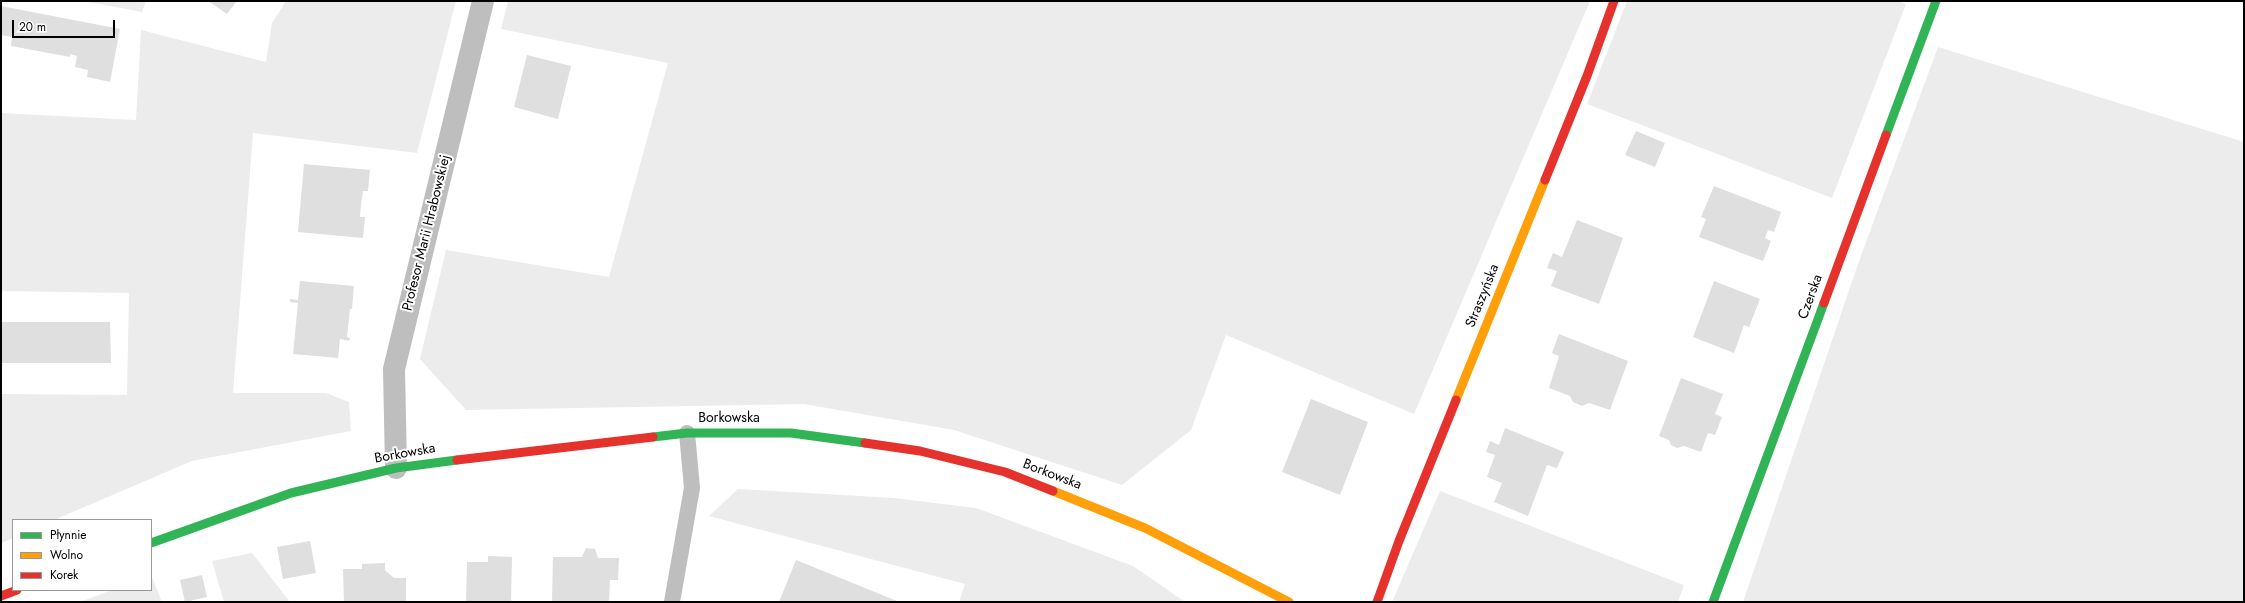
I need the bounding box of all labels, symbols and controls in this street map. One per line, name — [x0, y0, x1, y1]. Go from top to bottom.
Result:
scale bar — [14, 12, 117, 38]
text: 20 m — [19, 18, 46, 36]
street label: Profesor Marii Hrabowskiej — [399, 153, 455, 313]
street label: Straszyńska — [1463, 262, 1503, 330]
street label: Czerska — [1795, 272, 1827, 322]
street label: Borkowska — [698, 411, 760, 427]
street label: Borkowska — [373, 440, 437, 468]
street label: Borkowska — [1020, 456, 1084, 494]
legend — [12, 519, 152, 591]
text: Płynnie — [50, 526, 87, 544]
text: Wolno — [50, 546, 83, 564]
text: Korek — [50, 566, 78, 584]

